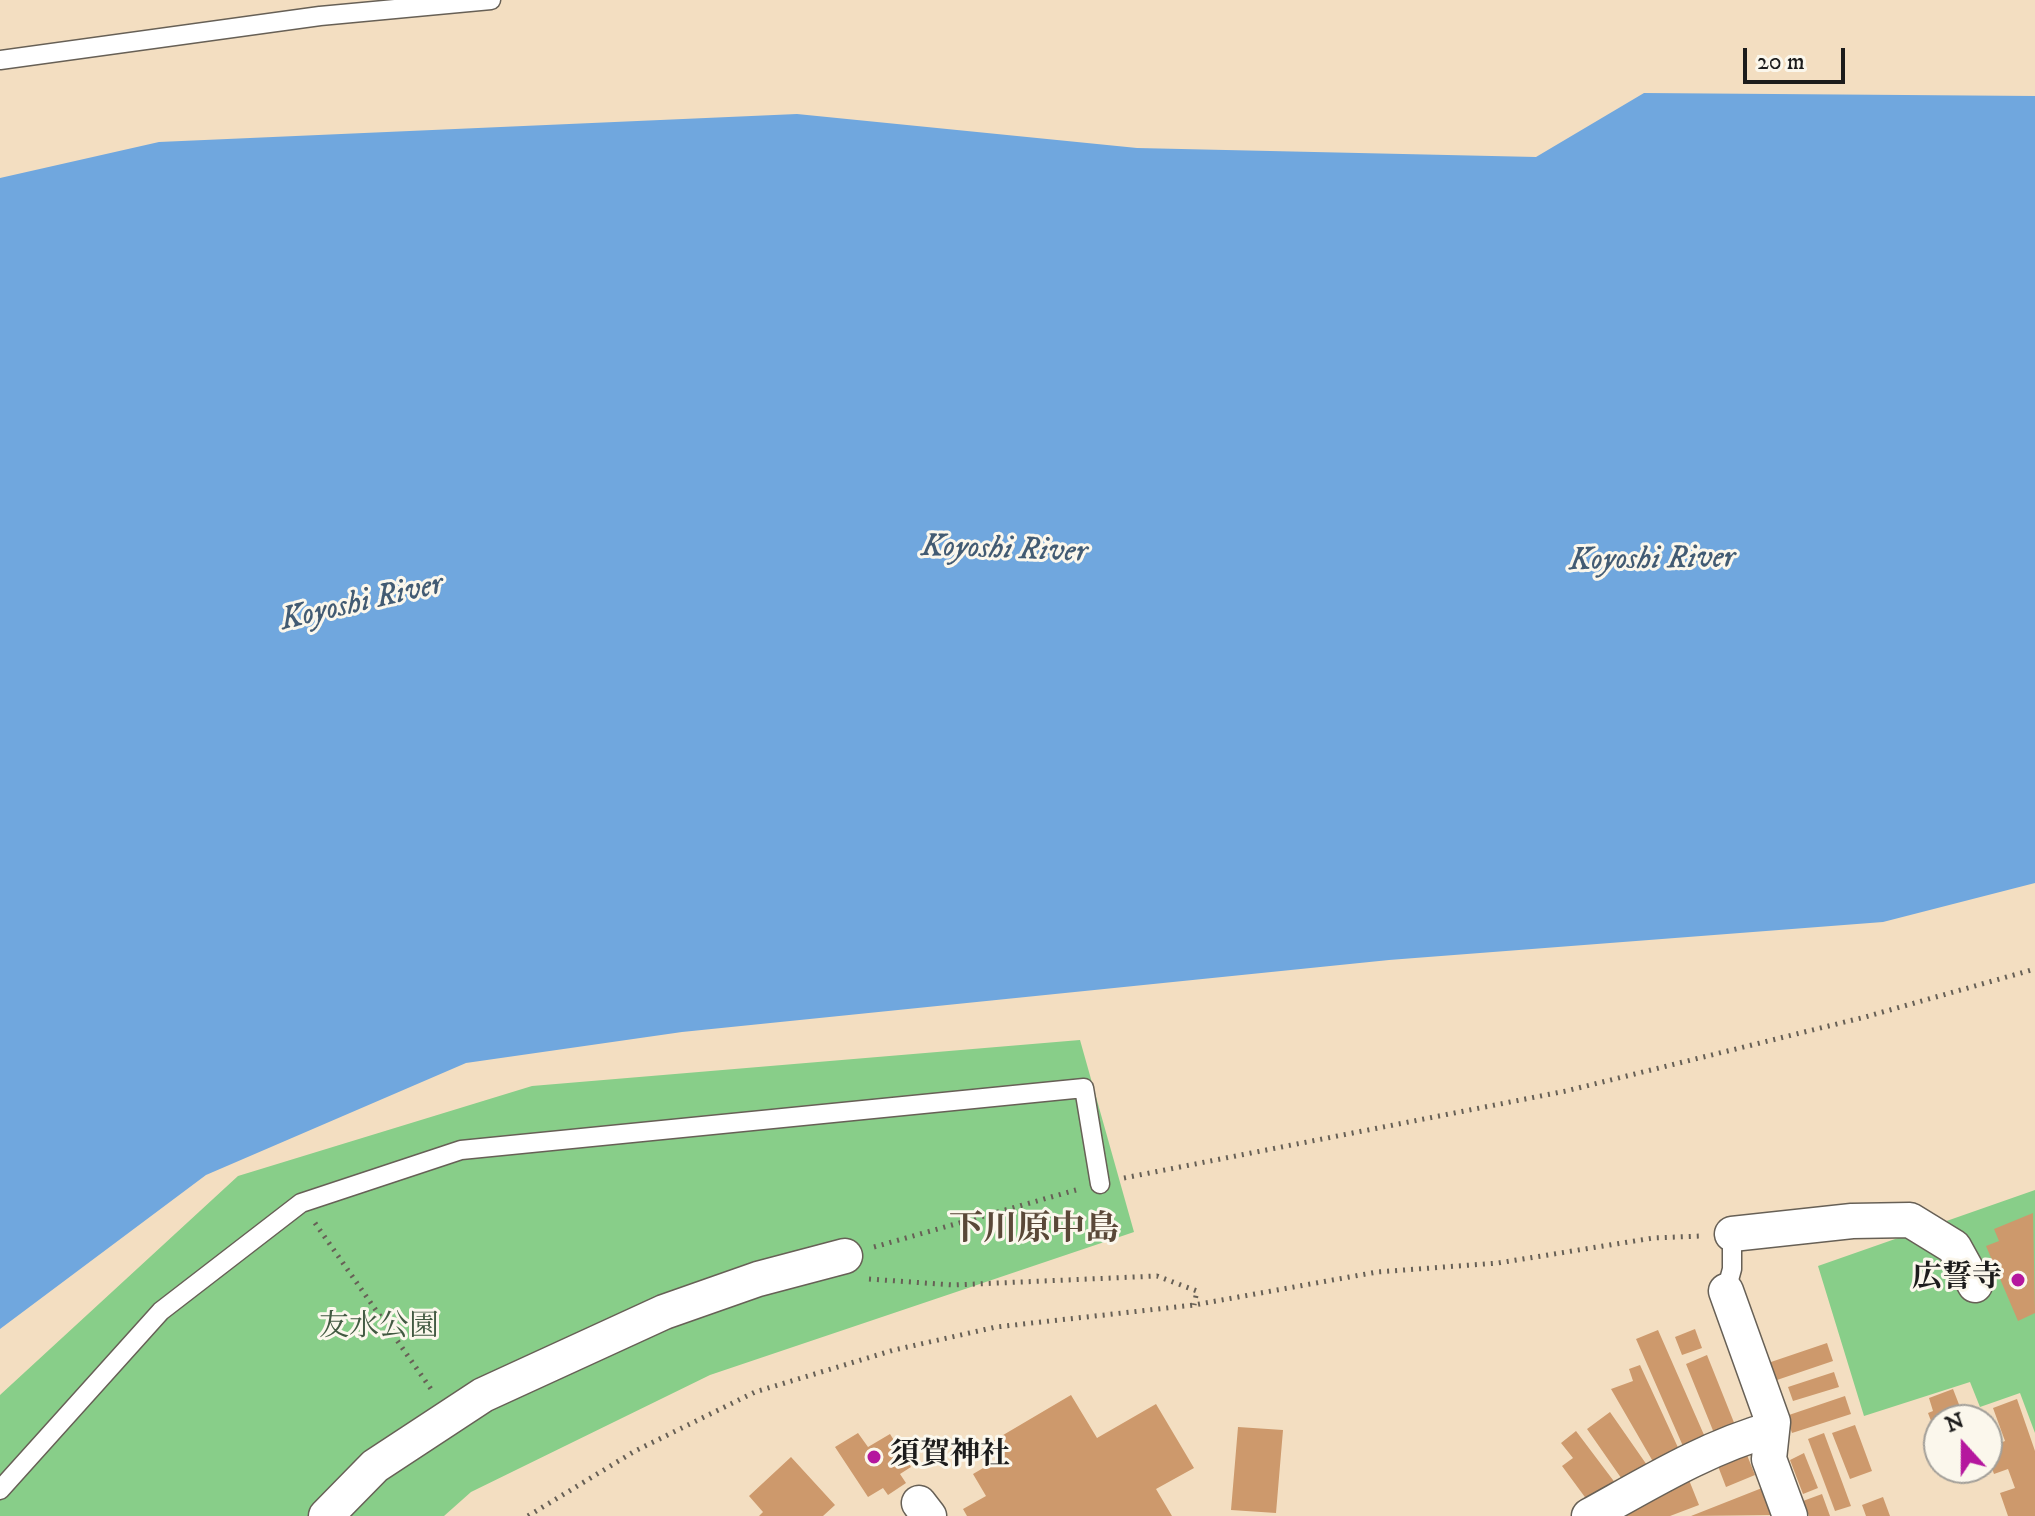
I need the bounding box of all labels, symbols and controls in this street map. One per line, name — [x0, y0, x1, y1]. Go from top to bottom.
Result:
scale bar — [1747, 32, 1849, 82]
text: 20 m — [1757, 47, 1805, 77]
water label: Koyoshi River — [921, 529, 1087, 573]
water label: Koyoshi River — [1569, 540, 1735, 582]
water label: Koyoshi River — [277, 567, 447, 641]
district label: 下川原中島 — [949, 1212, 1119, 1252]
place label: 広誓寺 — [1912, 1262, 2002, 1298]
marker: 広誓寺 — [2009, 1271, 2027, 1289]
park label: 友水公園 — [319, 1311, 439, 1347]
north arrow — [1923, 1404, 2003, 1484]
text: N — [1942, 1407, 1968, 1439]
place label: 須賀神社 — [890, 1439, 1010, 1475]
marker: 須賀神社 — [865, 1448, 883, 1466]

